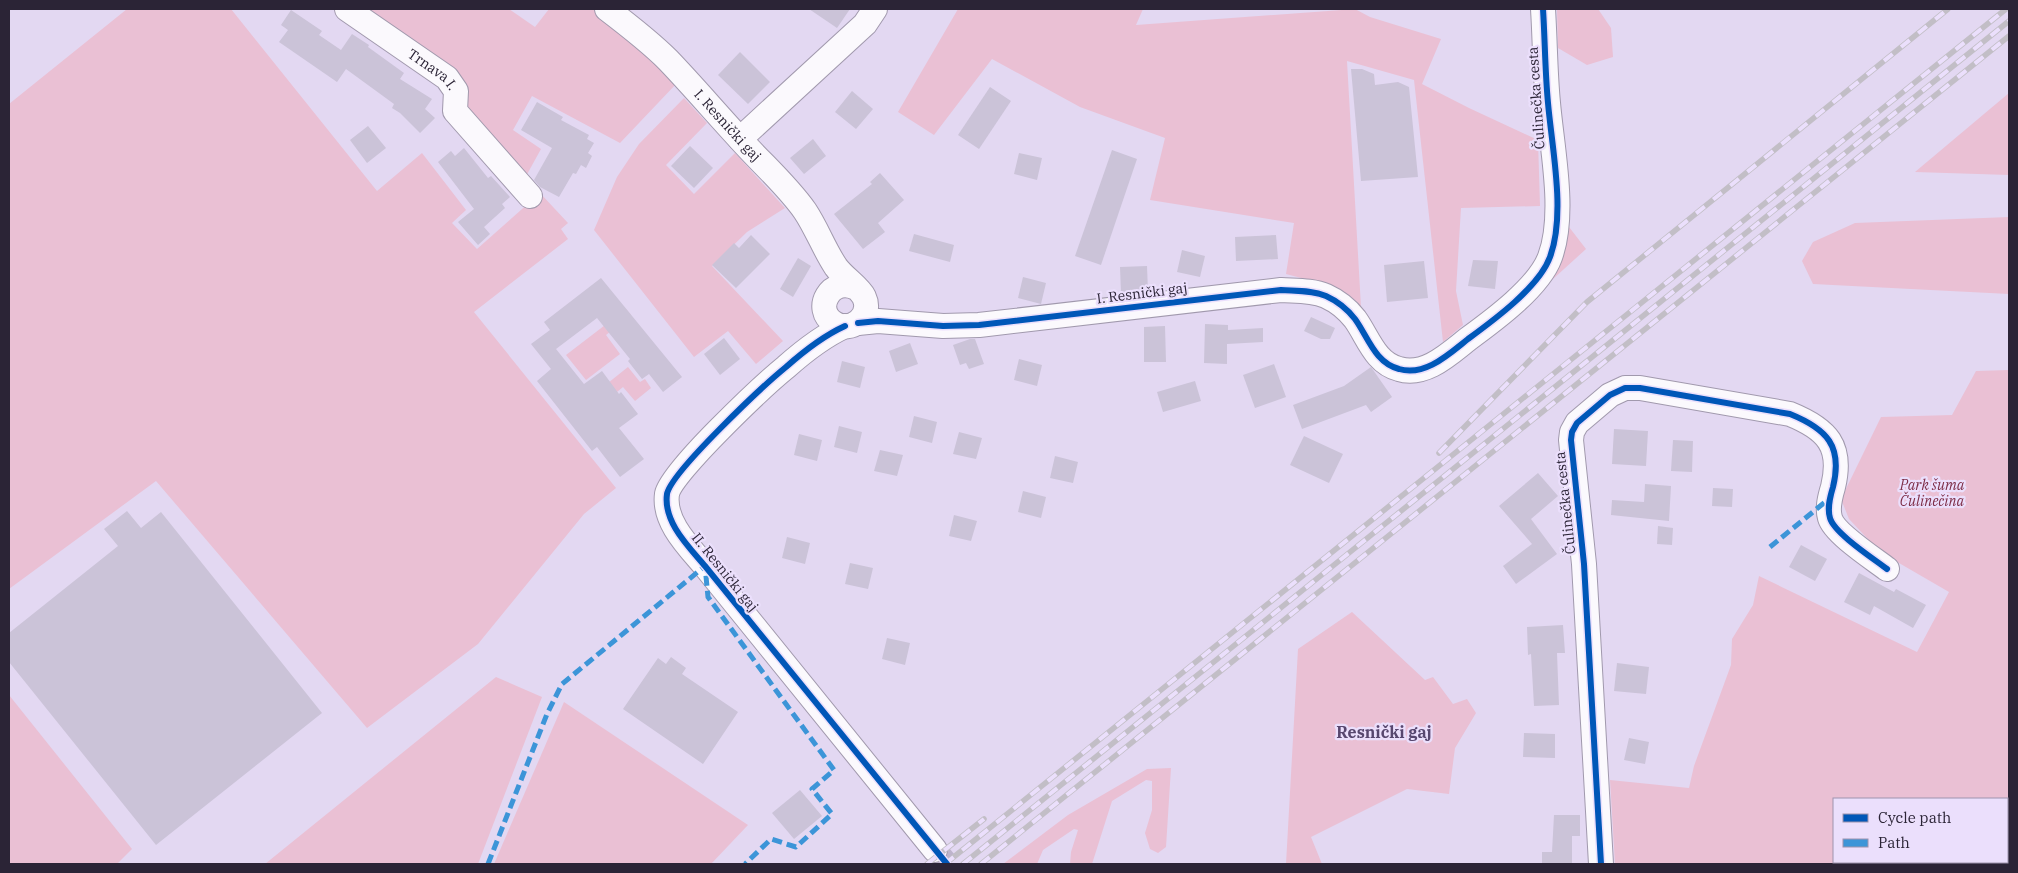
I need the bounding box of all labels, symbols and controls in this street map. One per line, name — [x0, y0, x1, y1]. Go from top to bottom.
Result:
street label: Trnava I. — [404, 45, 462, 94]
street label: Čulinečka cesta — [1522, 46, 1549, 150]
street label: I. Resnički gaj — [690, 85, 765, 165]
street label: I. Resnički gaj — [1096, 279, 1188, 307]
street label: Čulinečka cesta — [1550, 450, 1579, 555]
park label: Park šuma Čulinečina — [1899, 476, 1965, 510]
street label: II. Resnički gaj — [688, 529, 762, 615]
district label: Resnički gaj — [1336, 722, 1432, 742]
legend — [1833, 798, 2008, 863]
text: Cycle path — [1878, 808, 1951, 827]
text: Path — [1878, 833, 1910, 852]

